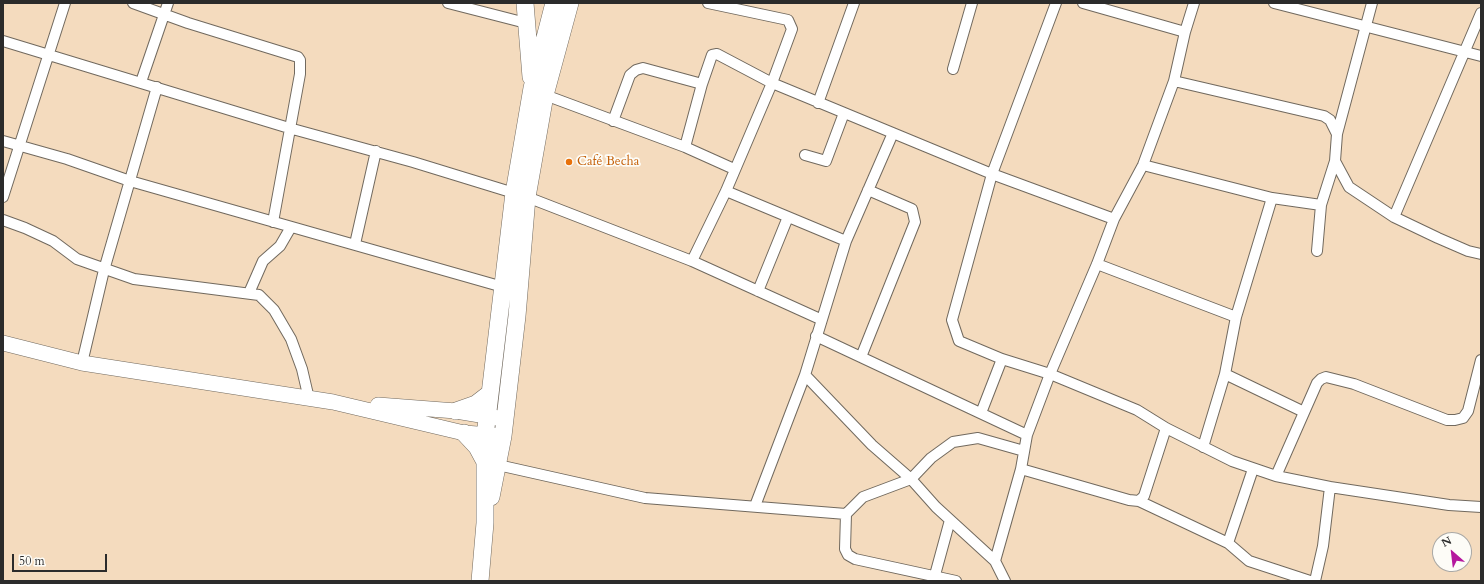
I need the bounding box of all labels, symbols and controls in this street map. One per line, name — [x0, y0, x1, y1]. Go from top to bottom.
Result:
place label: Café Becha — [577, 154, 639, 170]
marker: Café Becha — [564, 157, 574, 167]
north arrow — [1432, 532, 1472, 572]
text: N — [1439, 533, 1454, 551]
scale bar — [14, 546, 109, 572]
text: 50 m — [19, 553, 45, 569]

